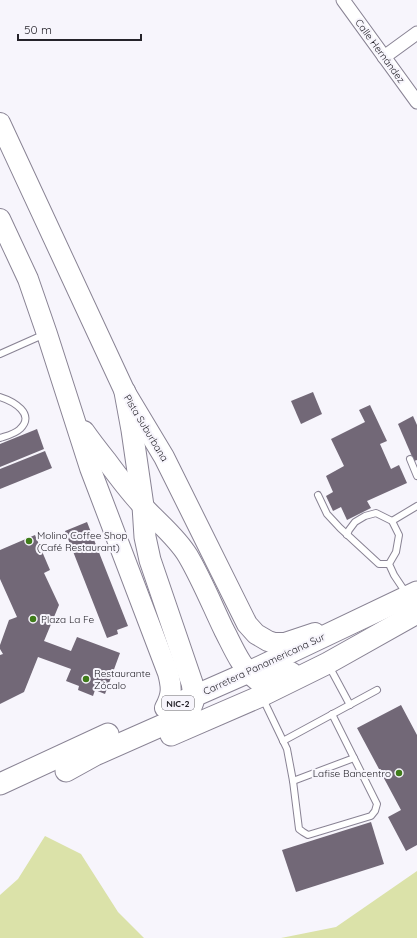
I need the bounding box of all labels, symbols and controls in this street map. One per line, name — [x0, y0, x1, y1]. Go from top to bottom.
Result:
scale bar — [18, 16, 141, 42]
street label: Calle Hernández — [352, 16, 408, 86]
text: 50 m — [24, 22, 52, 37]
street label: Pista Suburbana — [121, 392, 171, 464]
place label: Molino Coffee Shop (Café Restaurant) — [37, 529, 128, 554]
marker: Molino Coffee Shop (Café Restaurant) — [24, 536, 34, 546]
place label: Plaza La Fe — [41, 613, 95, 626]
marker: Plaza La Fe — [28, 614, 38, 624]
street label: Carretera Panamericana Sur — [201, 630, 327, 698]
place label: Restaurante Zócalo — [94, 667, 151, 692]
marker: Restaurante Zócalo — [81, 674, 91, 684]
road number: NIC-2 — [162, 696, 194, 710]
place label: Lafise Bancentro — [313, 767, 391, 780]
marker: Lafise Bancentro — [394, 768, 404, 778]

